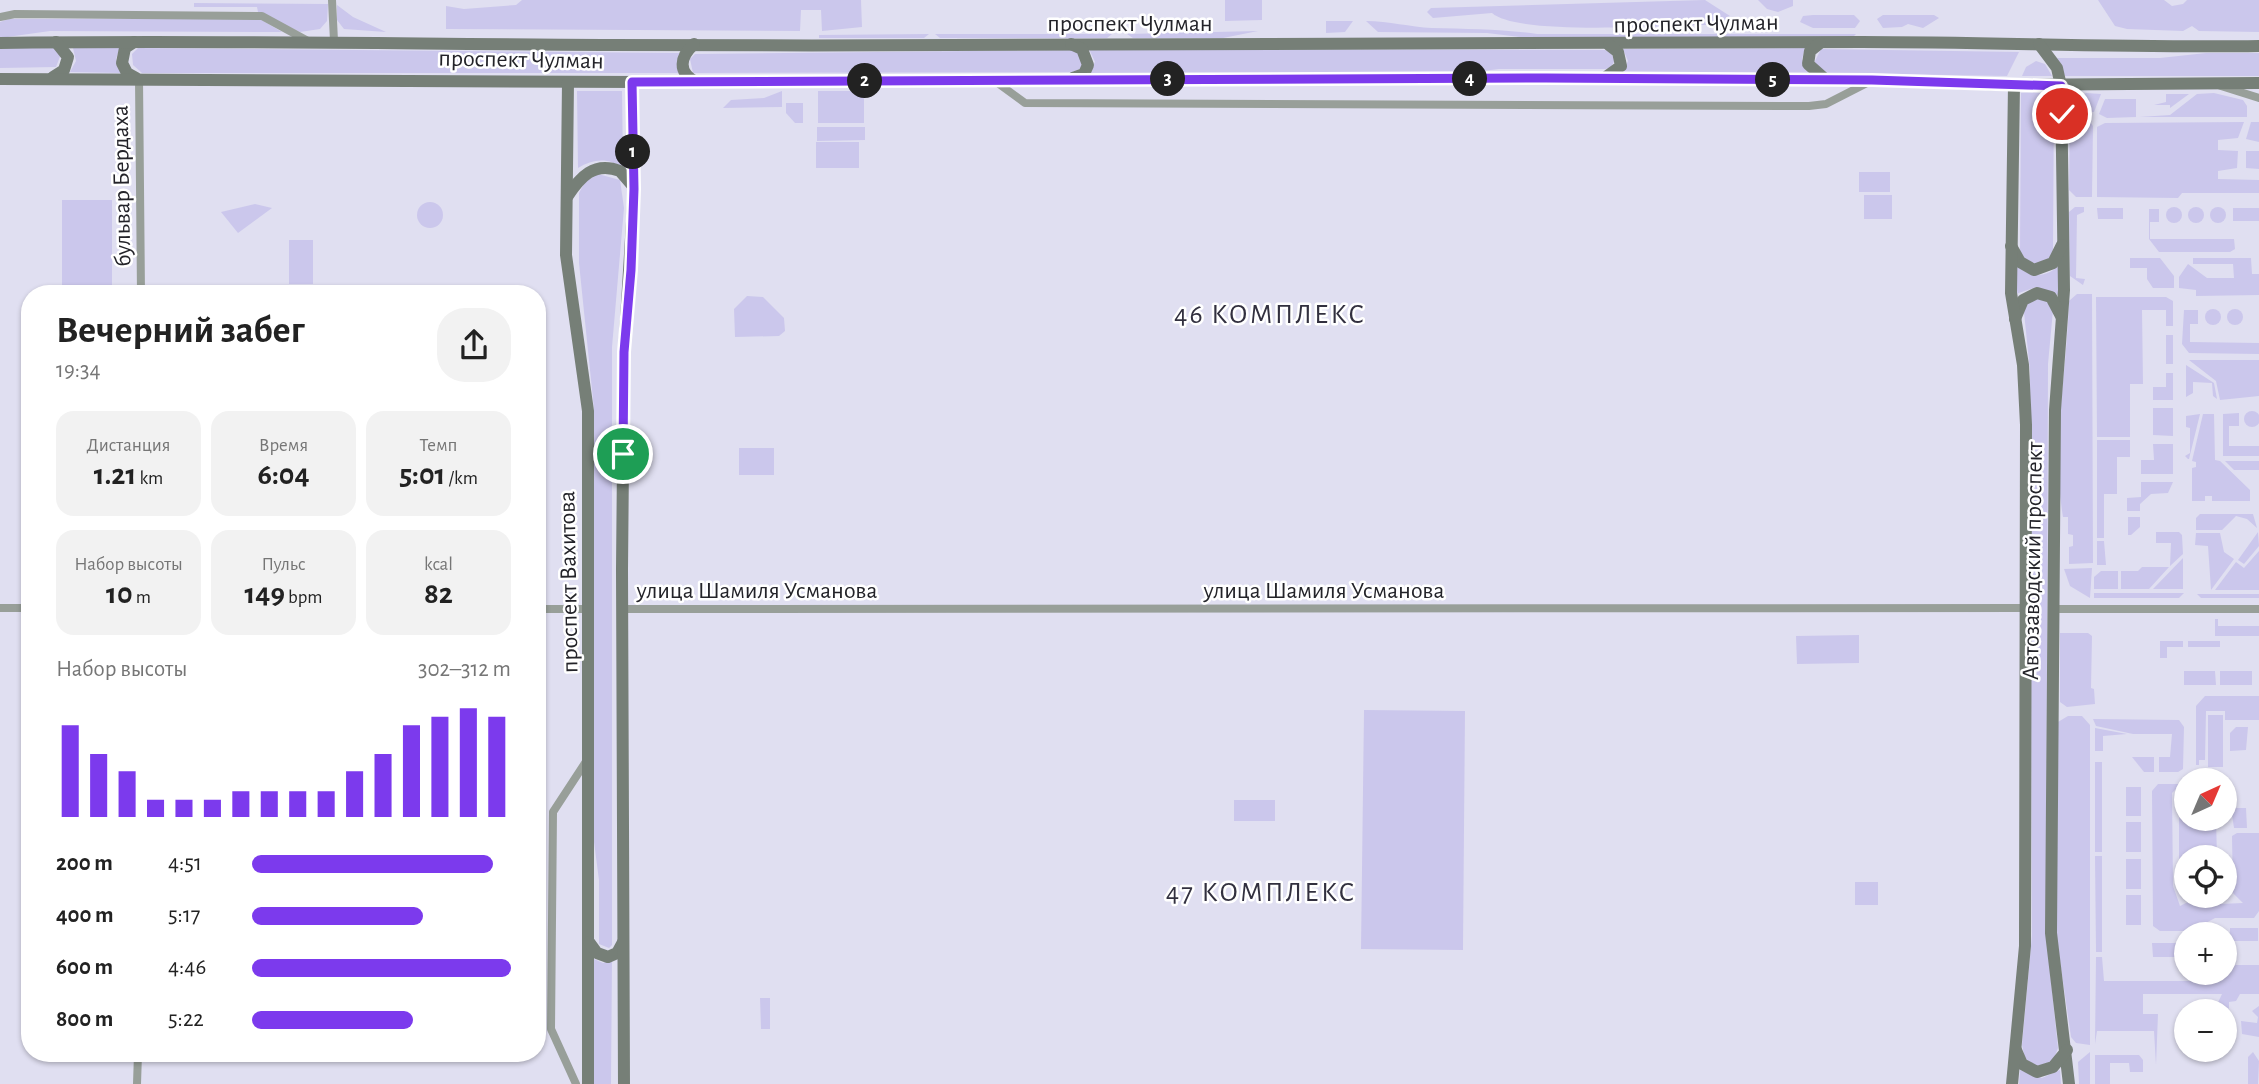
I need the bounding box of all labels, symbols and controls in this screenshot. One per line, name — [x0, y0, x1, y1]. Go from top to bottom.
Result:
street label: проспект Чулман — [1613, 11, 1779, 37]
street label: проспект Чулман — [1047, 12, 1213, 36]
street label: проспект Чулман — [438, 47, 604, 73]
pin: 3 — [1150, 62, 1186, 96]
pin: 4 — [1452, 62, 1488, 96]
pin: 5 — [1756, 62, 1790, 98]
pin: 2 — [848, 64, 882, 98]
text: 3 — [1163, 69, 1172, 88]
text: 4 — [1465, 69, 1474, 88]
text: 5 — [1768, 70, 1777, 89]
text: 2 — [860, 71, 869, 90]
pin — [2032, 84, 2092, 144]
icon: check — [2043, 95, 2081, 133]
street label: бульвар Бердаха — [109, 105, 135, 267]
pin: 1 — [616, 134, 650, 170]
text: 1 — [629, 142, 636, 161]
district label: 46 КОМПЛЕКС — [1174, 301, 1366, 329]
button: share — [437, 308, 511, 382]
text: Вечерний забег — [56, 312, 305, 350]
text: 19:34 — [56, 359, 101, 382]
pin — [593, 424, 653, 484]
icon: arrive — [604, 435, 642, 473]
text: Дистанция — [87, 436, 171, 455]
text: Время — [259, 436, 308, 455]
text: Темп — [420, 436, 457, 455]
street label: Автозаводский проспект — [2019, 441, 2047, 680]
text: 1.21 — [94, 460, 136, 490]
text: 6:04 — [257, 460, 310, 490]
text: 5:01 — [399, 460, 445, 490]
text: km — [136, 469, 163, 488]
text: /km — [445, 469, 478, 488]
street label: проспект Вахитова — [555, 491, 583, 673]
text: Набор высоты — [74, 555, 183, 574]
text: Пульс — [261, 555, 306, 574]
text: kcal — [424, 555, 453, 574]
text: 10 — [106, 579, 133, 609]
text: 149 — [245, 579, 285, 609]
text: 82 — [424, 579, 453, 609]
street label: улица Шамиля Усманова — [636, 579, 877, 603]
street label: улица Шамиля Усманова — [1203, 579, 1444, 603]
text: m — [133, 588, 151, 607]
text: bpm — [285, 588, 322, 607]
text: Набор высоты — [56, 658, 188, 681]
text: 302–312 m — [418, 658, 511, 681]
north arrow — [2174, 768, 2236, 831]
map controls — [2174, 768, 2237, 1062]
button: locate — [2174, 845, 2237, 908]
text: 200 m — [56, 852, 113, 875]
text: 4:51 — [168, 852, 202, 875]
district label: 47 КОМПЛЕКС — [1166, 879, 1356, 907]
text: 400 m — [56, 904, 114, 927]
text: 5:17 — [168, 904, 200, 927]
button: + — [2174, 922, 2237, 985]
text: 600 m — [56, 956, 113, 979]
text: 4:46 — [168, 956, 206, 979]
button: − — [2174, 999, 2237, 1062]
text: 800 m — [56, 1008, 113, 1031]
text: 5:22 — [168, 1008, 204, 1031]

